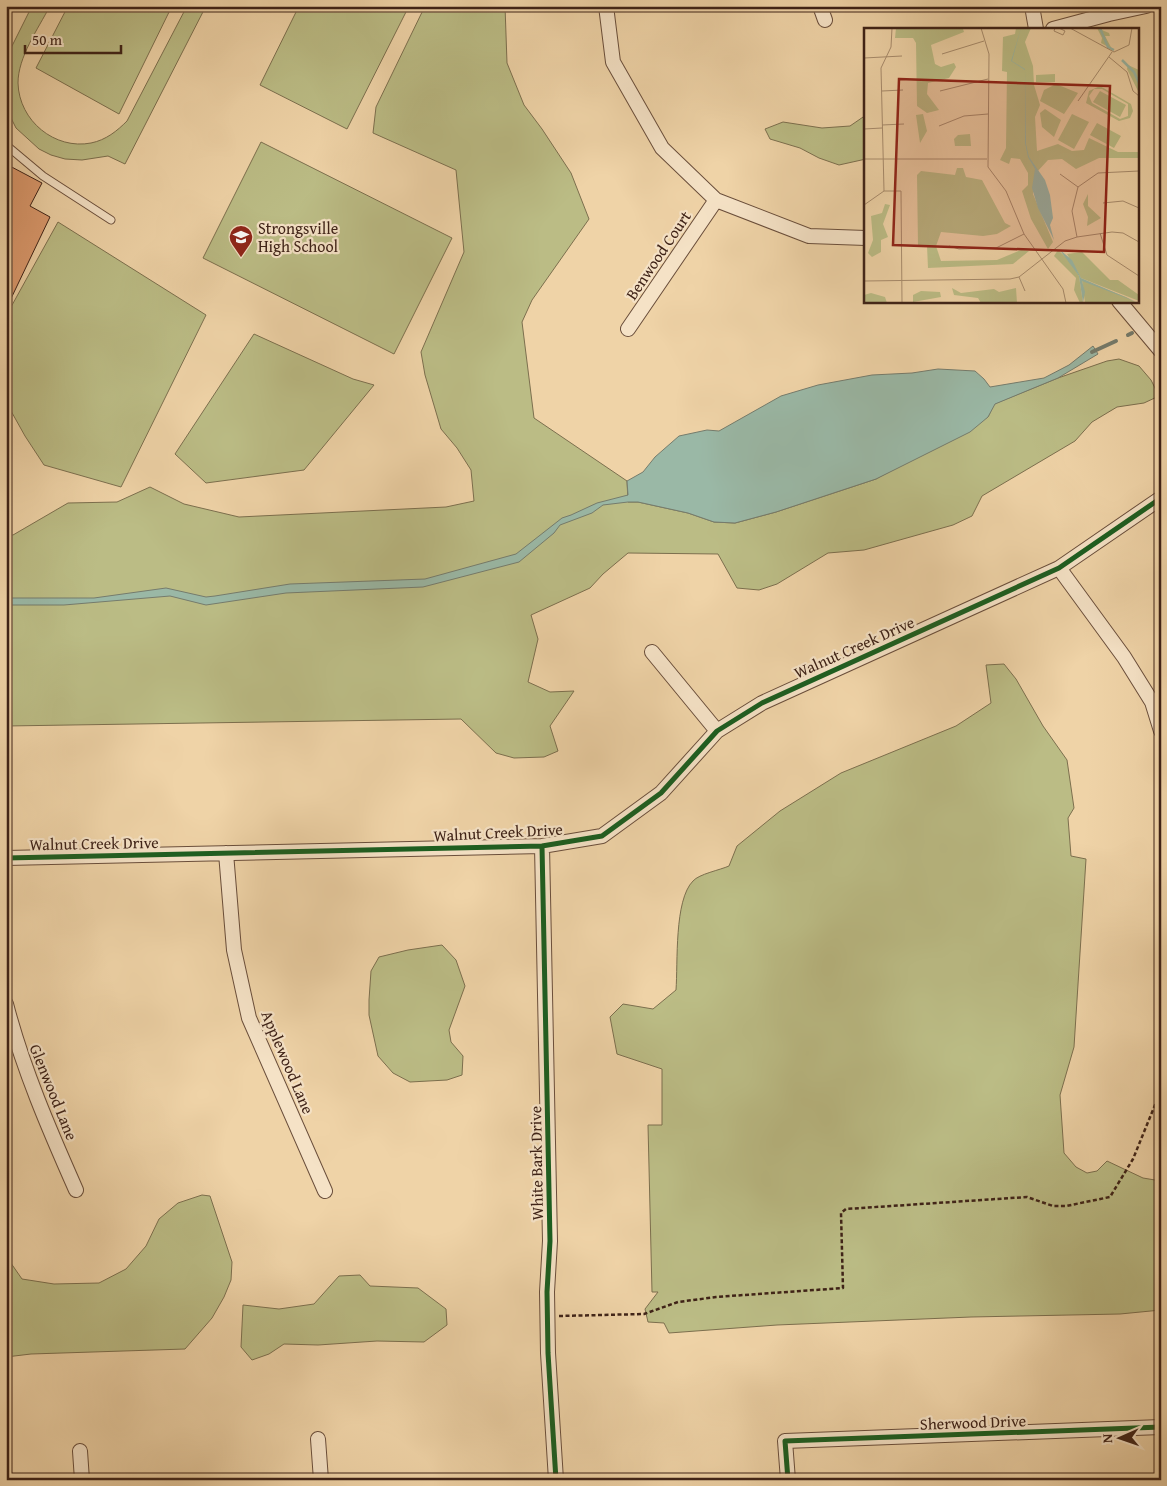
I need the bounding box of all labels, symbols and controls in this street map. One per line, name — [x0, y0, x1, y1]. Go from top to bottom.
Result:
scale bar — [25, 22, 121, 54]
inset map — [864, 28, 1140, 302]
text: 50 m — [32, 29, 63, 50]
street label: Benwood Court — [619, 205, 697, 304]
place label: Strongsville High School — [258, 216, 339, 258]
school or university icon: Strongsville High School — [228, 224, 254, 258]
street label: Walnut Creek Drive — [790, 610, 918, 684]
street label: Walnut Creek Drive — [433, 817, 563, 847]
street label: Walnut Creek Drive — [29, 830, 159, 856]
street label: Applewood Lane — [255, 1007, 321, 1117]
street label: Glenwood Lane — [24, 1040, 84, 1144]
street label: White Bark Drive — [523, 1106, 549, 1220]
street label: Sherwood Drive — [919, 1408, 1027, 1436]
north arrow — [1094, 1414, 1144, 1464]
text: N — [1097, 1433, 1117, 1443]

